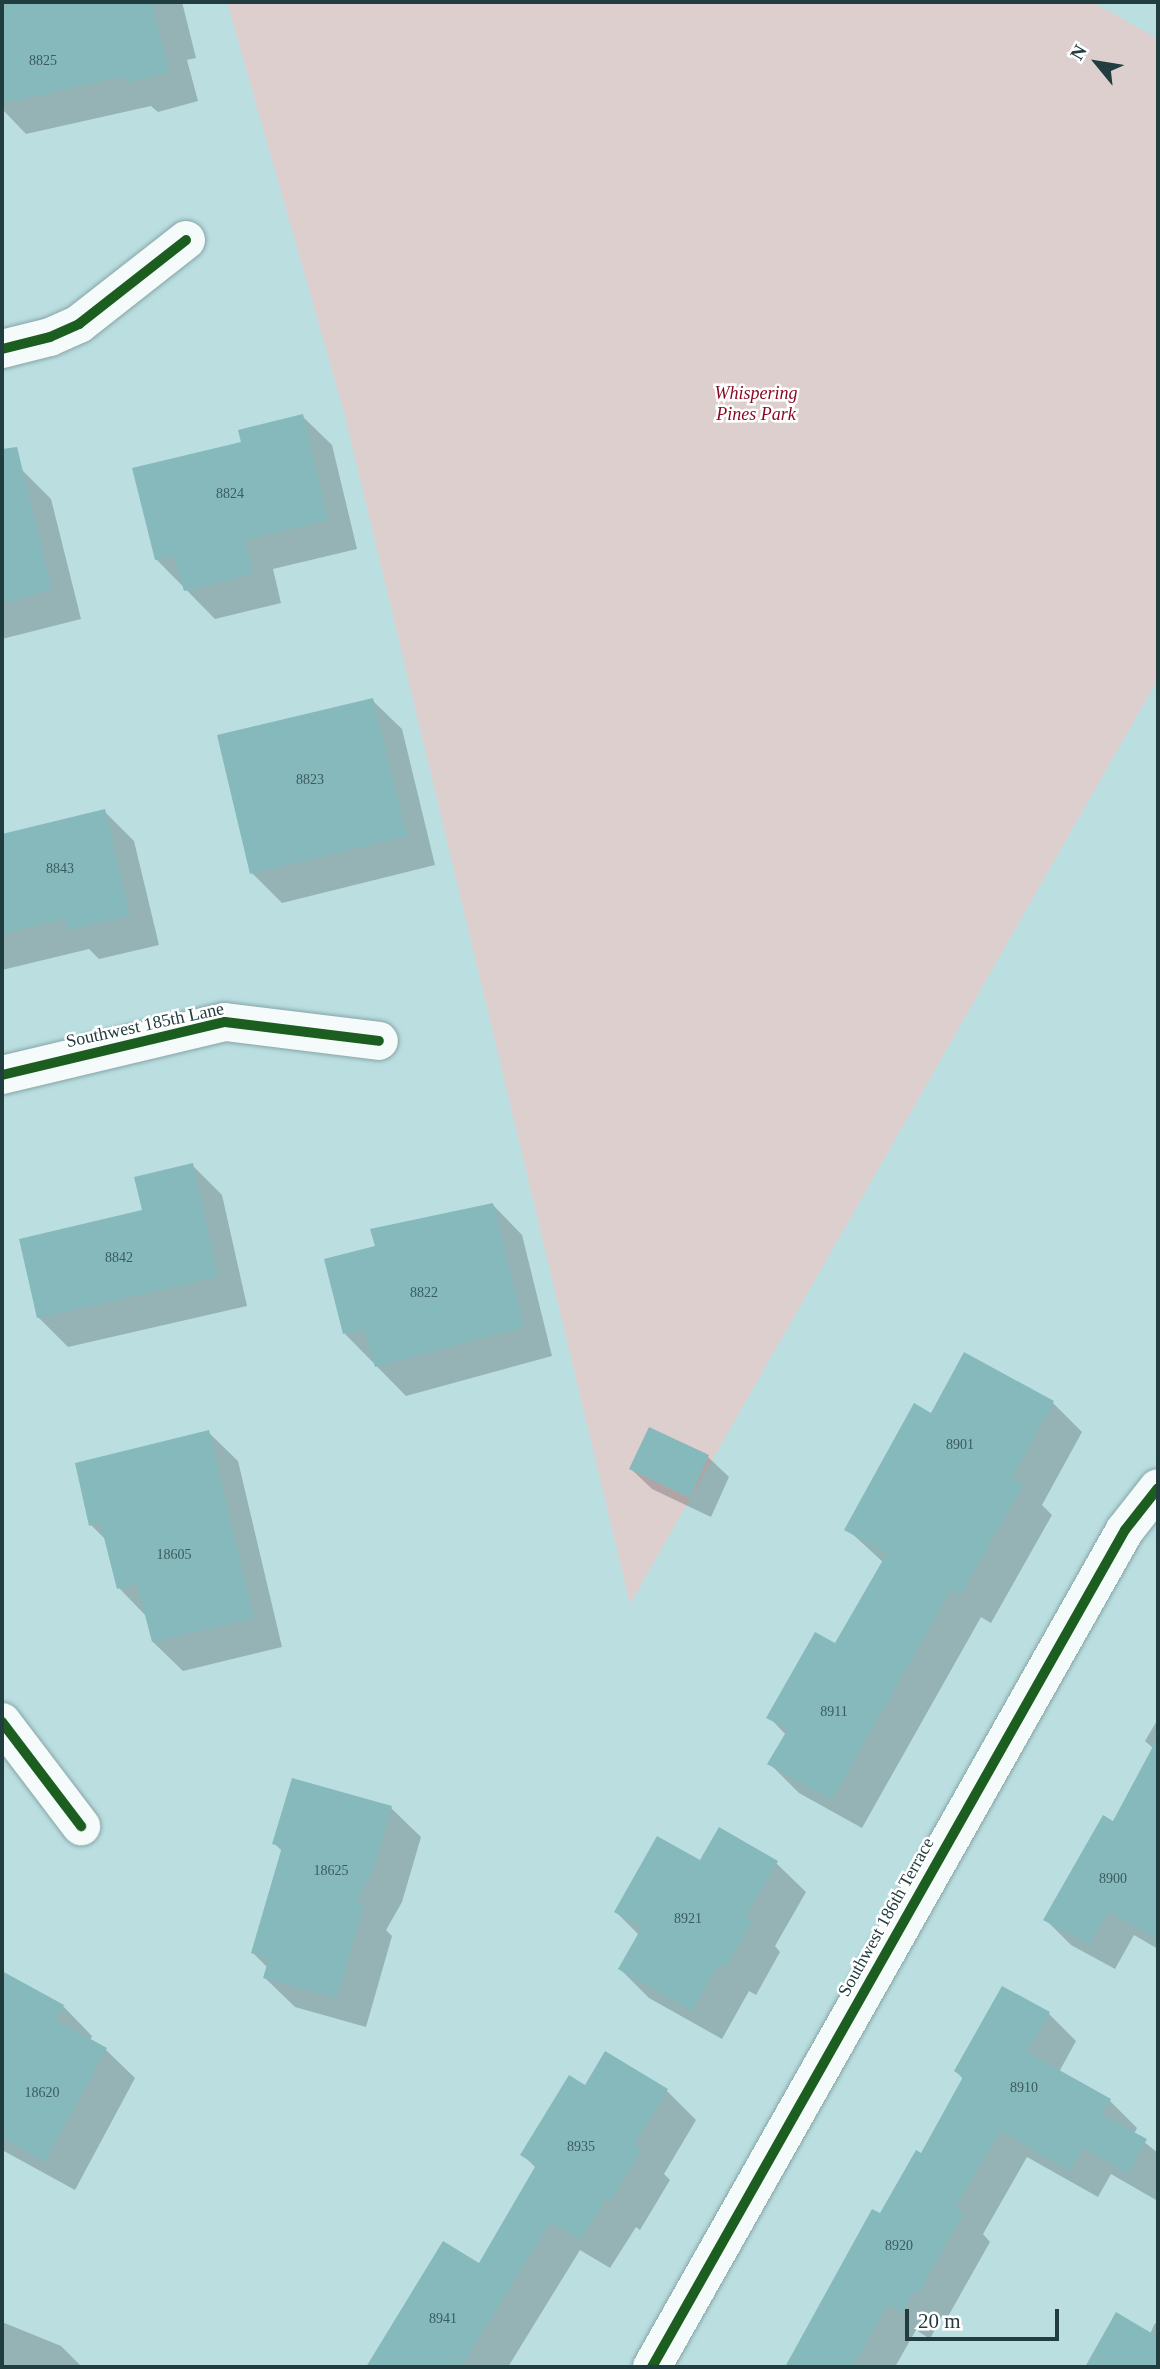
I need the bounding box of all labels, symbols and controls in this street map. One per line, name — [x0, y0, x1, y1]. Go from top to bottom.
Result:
north arrow — [1062, 28, 1132, 98]
text: N — [1066, 41, 1091, 63]
house number: 8825 — [29, 53, 57, 69]
park label: Whispering Pines Park — [715, 383, 797, 426]
house number: 8824 — [216, 486, 244, 502]
house number: 8823 — [296, 772, 324, 788]
house number: 8843 — [46, 861, 74, 877]
street label: Southwest 185th Lane — [64, 998, 226, 1052]
house number: 8842 — [105, 1250, 133, 1266]
house number: 8822 — [410, 1285, 438, 1301]
house number: 8901 — [946, 1437, 974, 1453]
house number: 18605 — [156, 1547, 192, 1563]
house number: 8911 — [820, 1704, 848, 1720]
street label: Southwest 186th Terrace — [833, 1834, 939, 2000]
house number: 18625 — [314, 1863, 348, 1879]
house number: 8900 — [1099, 1871, 1127, 1887]
house number: 8921 — [674, 1911, 702, 1927]
house number: 8910 — [1010, 2080, 1038, 2096]
house number: 18620 — [24, 2085, 60, 2101]
house number: 8935 — [567, 2139, 595, 2155]
house number: 8920 — [885, 2238, 913, 2254]
scale bar — [908, 2296, 1062, 2340]
text: 20 m — [918, 2309, 961, 2333]
house number: 8941 — [429, 2311, 457, 2327]

